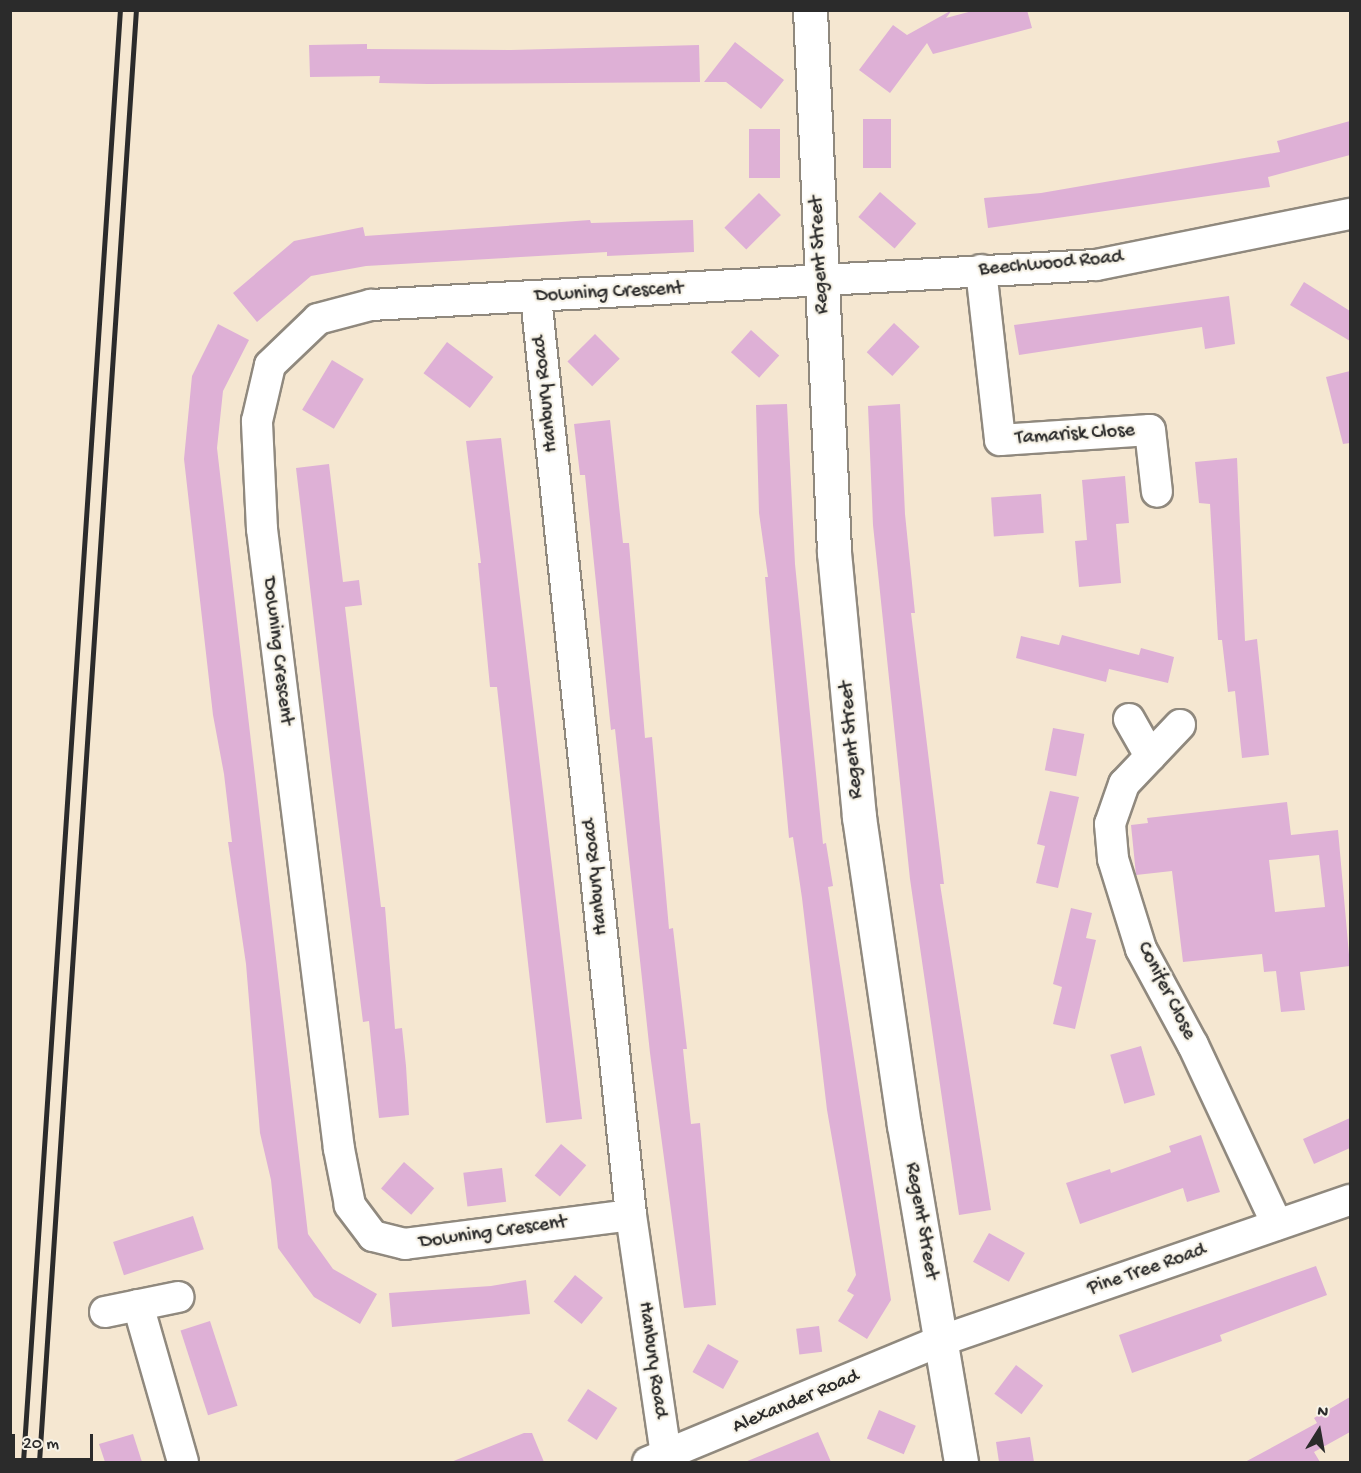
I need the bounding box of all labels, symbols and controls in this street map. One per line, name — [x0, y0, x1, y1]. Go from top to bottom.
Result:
street label: Regent Street — [805, 195, 835, 315]
street label: Beechwood Road — [978, 246, 1124, 282]
street label: Downing Crescent — [534, 277, 684, 309]
street label: Hanbury Road — [528, 334, 564, 454]
street label: Tamarisk Close — [1014, 419, 1136, 451]
street label: Downing Crescent — [256, 576, 298, 726]
street label: Regent Street — [835, 680, 869, 800]
street label: Hanbury Road — [578, 817, 614, 937]
street label: Conifer Close — [1131, 938, 1201, 1044]
street label: Regent Street — [899, 1161, 943, 1281]
street label: Downing Crescent — [418, 1211, 568, 1255]
street label: Pine Tree Road — [1085, 1239, 1209, 1301]
street label: Hanbury Road — [632, 1300, 672, 1420]
street label: Alexander Road — [729, 1365, 863, 1439]
north arrow — [1289, 1401, 1349, 1461]
text: N — [1316, 1403, 1329, 1423]
scale bar — [15, 1422, 96, 1460]
text: 20 m — [23, 1434, 59, 1455]

